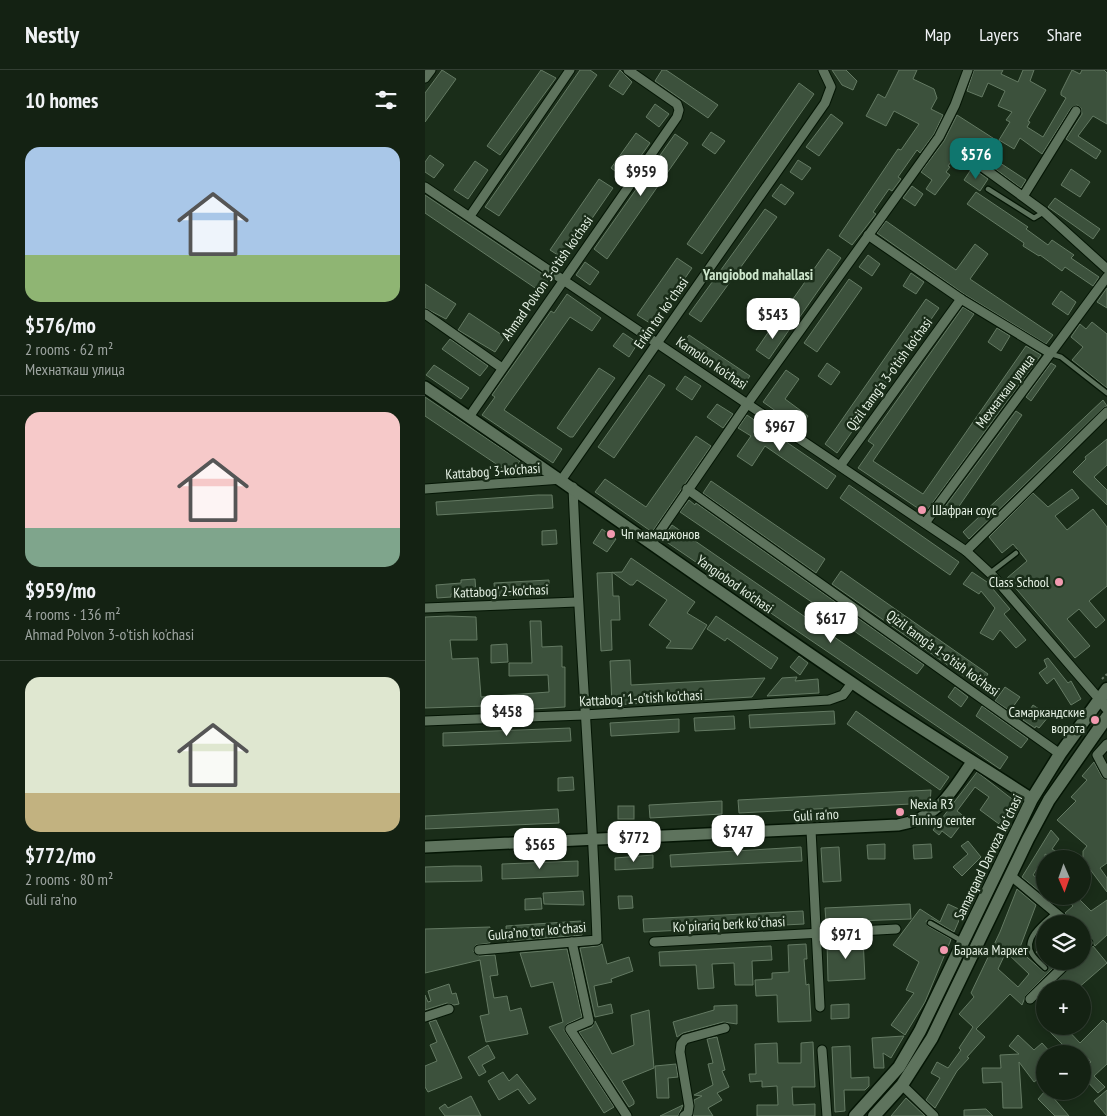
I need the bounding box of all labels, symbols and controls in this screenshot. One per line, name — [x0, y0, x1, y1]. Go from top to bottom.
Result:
text: Nestly — [25, 19, 79, 50]
text: Map — [925, 23, 951, 46]
text: Layers — [979, 23, 1019, 46]
text: Share — [1047, 23, 1082, 46]
icon: filters — [372, 86, 400, 114]
text: 10 homes — [25, 87, 98, 114]
pin: $576 — [946, 138, 1006, 180]
text: $576 — [961, 144, 991, 164]
pin: $959 — [611, 154, 671, 197]
text: $959 — [626, 161, 656, 181]
icon: home — [168, 179, 258, 269]
street label: Ahmad Polvon 3-o'tish ko'chasi — [497, 212, 597, 344]
district label: Yangiobod mahallasi — [702, 265, 813, 284]
street label: Erkin tor koʻchasi — [630, 274, 692, 352]
pin: $543 — [743, 298, 803, 340]
text: $543 — [758, 304, 788, 324]
text: $576/mo — [25, 312, 96, 339]
street label: Qizil tamg'a 3-o'tish ko'chasi — [842, 314, 936, 434]
street label: Kamolon ko'chasi — [673, 333, 751, 393]
text: 2 rooms · 62 m² — [25, 339, 113, 359]
street label: Мехнаткаш улица — [972, 351, 1038, 431]
text: Мехнаткаш улица — [25, 359, 125, 379]
pin: $967 — [750, 410, 810, 452]
text: $967 — [765, 416, 795, 436]
icon: home — [168, 445, 258, 535]
street label: Kattabog' 3-ko'chasi — [445, 459, 541, 483]
place label: Шафран соус — [932, 501, 997, 519]
marker: Шафран соус — [916, 504, 928, 516]
place label: Чп мамаджонов — [621, 525, 700, 543]
marker: Чп мамаджонов — [605, 528, 617, 540]
street label: Yangiobod ko'chasi — [693, 551, 777, 617]
place label: Class School — [989, 573, 1050, 591]
marker: Class School — [1053, 576, 1065, 588]
text: $959/mo — [25, 577, 96, 604]
street label: Kattabog' 2-ko'chasi — [453, 580, 549, 602]
pin: $617 — [801, 602, 861, 644]
text: 4 rooms · 136 m² — [25, 604, 121, 624]
street label: Qizil tamg'a 1-o'tish ko'chasi — [883, 606, 1003, 700]
text: $617 — [816, 608, 846, 628]
text: Ahmad Polvon 3-o'tish ko'chasi — [25, 624, 194, 644]
street label: Kattabog' 1-o'tish ko'chasi — [579, 686, 703, 710]
pin: $458 — [477, 694, 537, 737]
text: $458 — [492, 701, 522, 721]
place label: Самаркандские ворота — [1008, 703, 1085, 737]
icon: home — [168, 710, 258, 800]
marker: Самаркандские ворота — [1089, 714, 1101, 726]
street label: Samarqand Darvoza koʻchasi — [950, 791, 1026, 923]
place label: Nexia R3 Tuning center — [910, 795, 976, 829]
street label: Guli ra'no — [793, 805, 839, 825]
marker: Nexia R3 Tuning center — [894, 806, 906, 818]
pin: $747 — [708, 814, 768, 857]
pin: $772 — [604, 820, 664, 863]
text: $747 — [723, 821, 753, 841]
text: $772 — [619, 827, 649, 847]
pin: $565 — [510, 828, 570, 870]
text: $565 — [525, 834, 555, 854]
text: $772/mo — [25, 842, 96, 869]
north arrow — [1036, 850, 1091, 905]
map controls — [1036, 850, 1091, 1100]
text: 2 rooms · 80 m² — [25, 869, 113, 889]
text: Guli ra'no — [25, 889, 77, 909]
street label: Koʻpirariq berk koʻchasi — [672, 912, 786, 936]
button: layers — [1036, 915, 1091, 970]
street label: Gulraʼno tor koʻchasi — [487, 918, 587, 944]
pin: $971 — [816, 918, 876, 960]
text: $971 — [831, 924, 861, 944]
place label: Барака Маркет — [954, 941, 1028, 959]
marker: Барака Маркет — [938, 944, 950, 956]
button: + — [1036, 980, 1091, 1035]
button: − — [1036, 1045, 1091, 1100]

